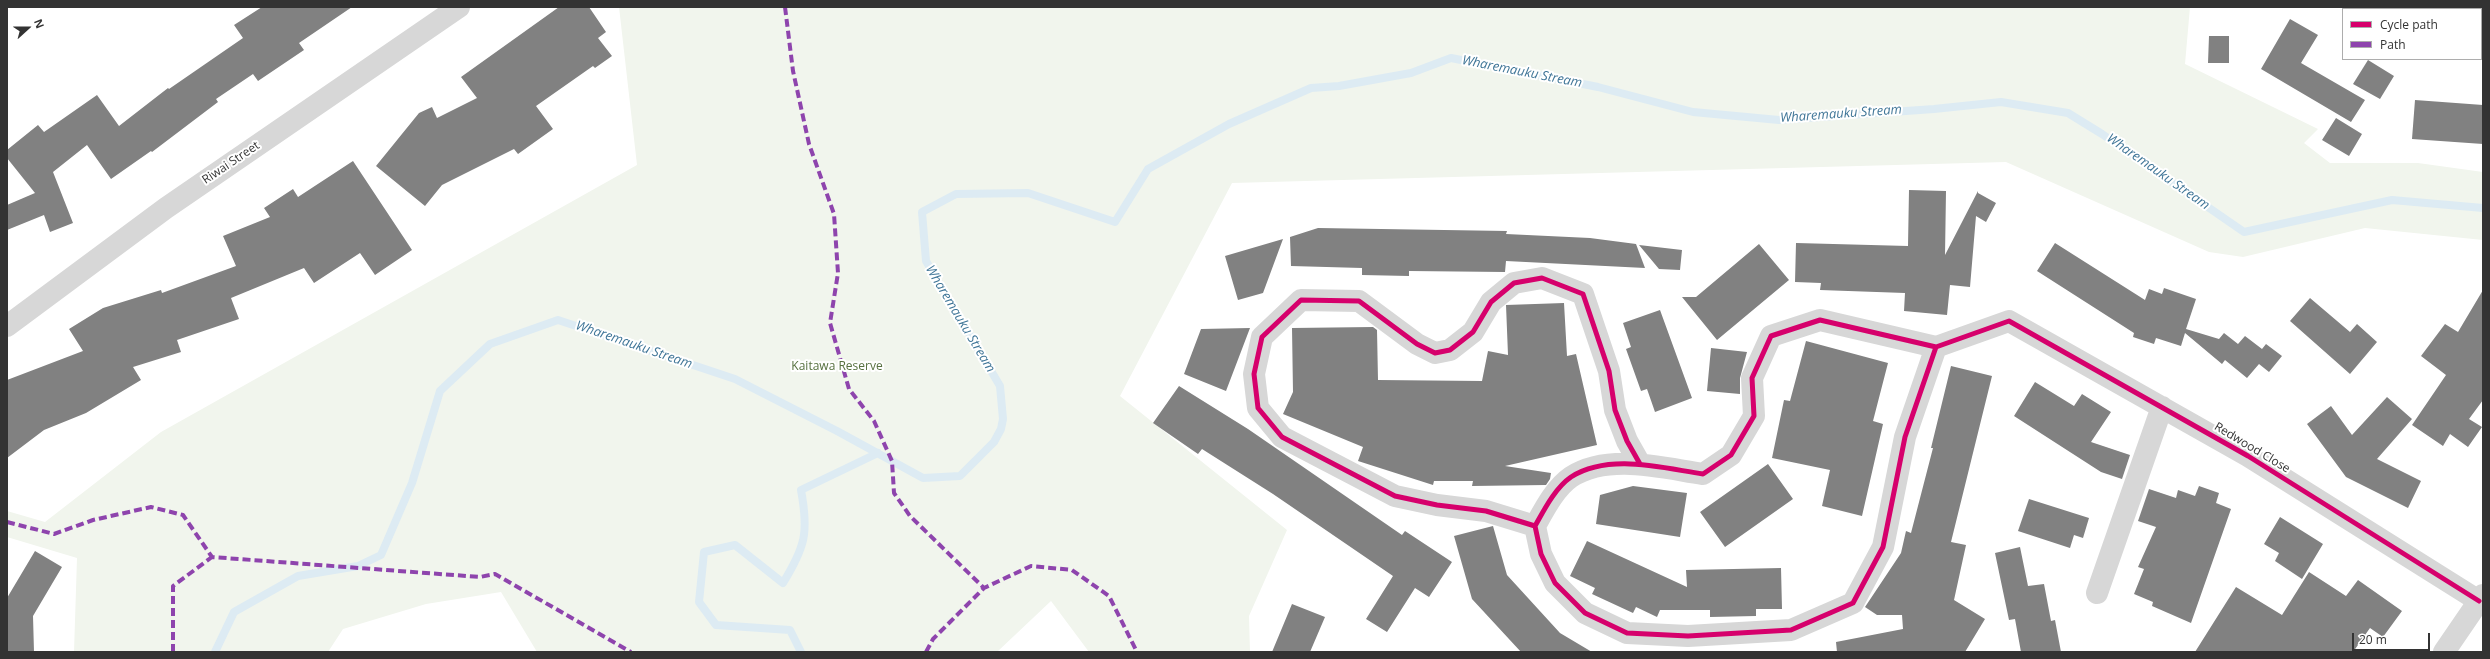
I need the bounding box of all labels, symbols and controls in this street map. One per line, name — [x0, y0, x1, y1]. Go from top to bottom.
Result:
north arrow — [8, 8, 48, 48]
legend — [2342, 8, 2482, 60]
text: Cycle path — [2380, 16, 2438, 33]
text: N — [31, 17, 48, 30]
text: Path — [2380, 36, 2406, 53]
water label: Wharemauku Stream — [1461, 53, 1583, 91]
water label: Wharemauku Stream — [1780, 102, 1902, 126]
water label: Wharemauku Stream — [2104, 131, 2212, 213]
street label: Riwai Street — [200, 139, 262, 187]
water label: Wharemauku Stream — [922, 263, 998, 375]
water label: Wharemauku Stream — [574, 318, 694, 372]
park label: Kaitawa Reserve — [791, 360, 883, 374]
street label: Redwood Close — [2211, 420, 2293, 476]
scale bar — [2354, 625, 2432, 651]
text: 20 m — [2359, 631, 2387, 648]

